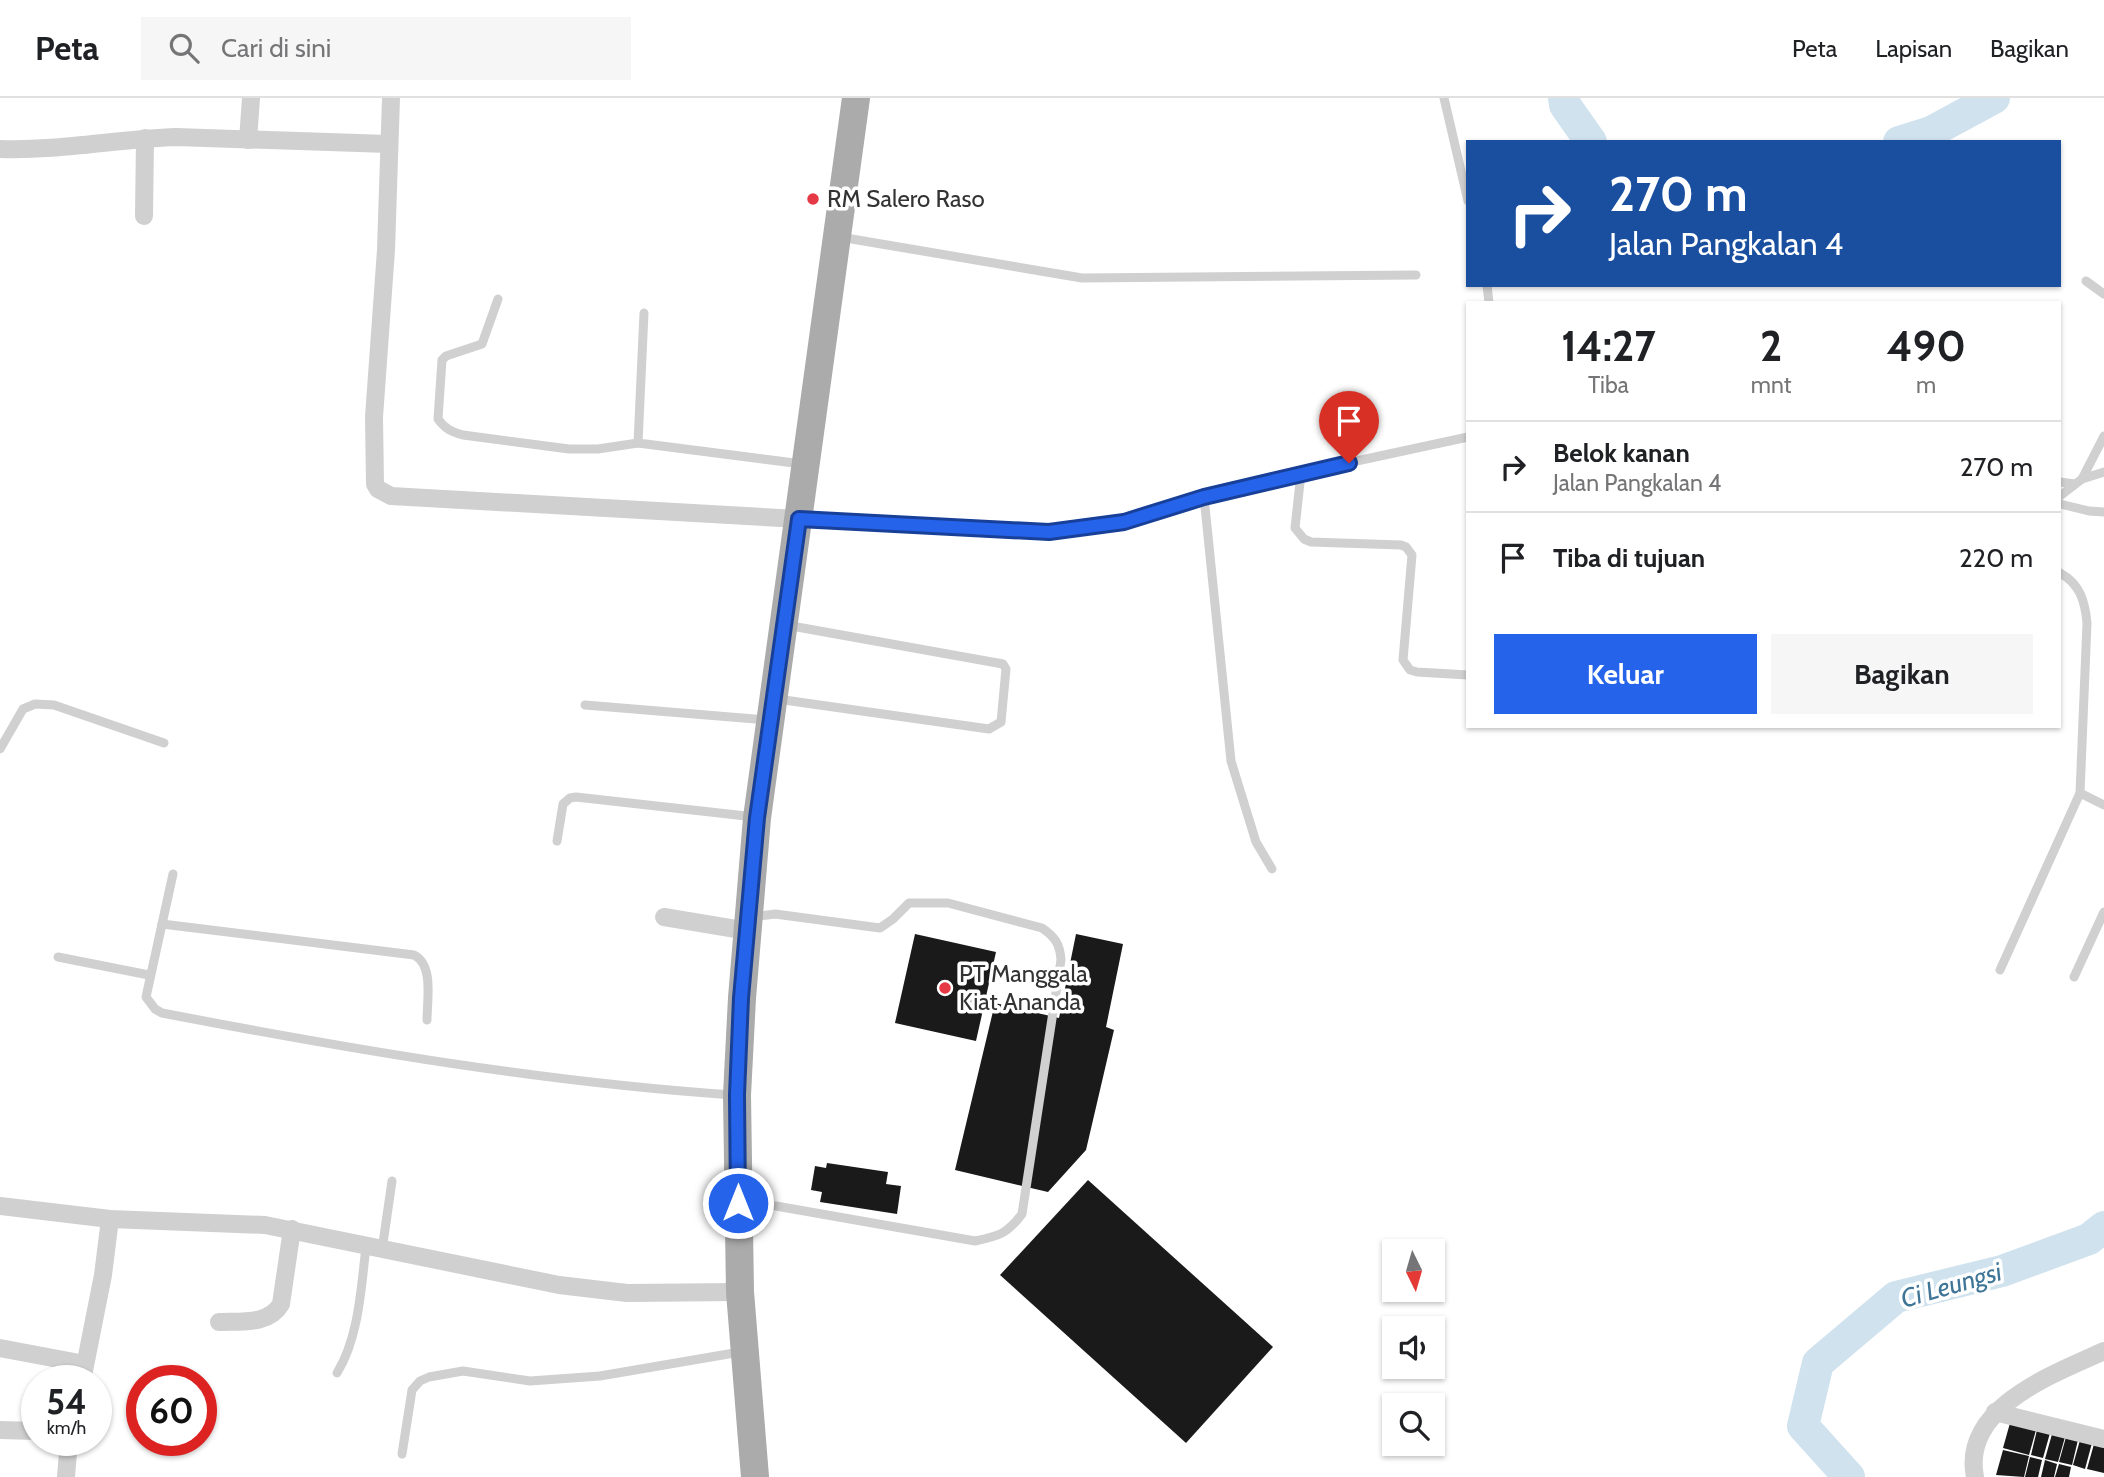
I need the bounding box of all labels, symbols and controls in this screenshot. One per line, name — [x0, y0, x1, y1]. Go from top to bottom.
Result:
search box — [141, 17, 631, 80]
text: Peta — [35, 28, 99, 68]
icon: search — [165, 29, 203, 67]
text: Cari di sini — [221, 32, 331, 64]
text: Peta — [1792, 34, 1837, 63]
text: Lapisan — [1875, 34, 1952, 63]
text: Bagikan — [1990, 34, 2069, 63]
text: 270 m — [1609, 164, 1748, 223]
icon: right — [1494, 168, 1585, 259]
place label: RM Salero Raso — [827, 184, 985, 213]
marker: RM Salero Raso — [805, 191, 821, 207]
text: Jalan Pangkalan 4 — [1609, 224, 1843, 263]
text: 14:27 — [1561, 320, 1656, 372]
text: 2 — [1760, 320, 1782, 372]
text: 490 — [1887, 320, 1966, 372]
text: Tiba — [1588, 371, 1629, 399]
text: mnt — [1751, 371, 1791, 399]
text: m — [1916, 371, 1936, 399]
pin — [1319, 391, 1379, 463]
icon: arrive — [1330, 402, 1368, 440]
text: Belok kanan — [1553, 437, 1690, 469]
icon: right — [1494, 448, 1532, 486]
text: 270 m — [1960, 451, 2033, 483]
text: Jalan Pangkalan 4 — [1553, 469, 1721, 497]
icon: arrive — [1494, 539, 1532, 577]
text: Tiba di tujuan — [1553, 542, 1705, 574]
text: 220 m — [1959, 542, 2033, 574]
button: Keluar — [1494, 634, 1757, 714]
button: Bagikan — [1771, 634, 2033, 714]
place label: PT Manggala Kiat Ananda — [959, 959, 1088, 1016]
marker: PT Manggala Kiat Ananda — [937, 980, 953, 996]
position arrow — [701, 1166, 775, 1240]
north arrow — [1382, 1239, 1446, 1302]
map controls — [1382, 1239, 1445, 1456]
water label: Ci Leungsi — [1897, 1255, 2006, 1315]
button: sound — [1382, 1316, 1445, 1379]
speed limit sign: 60 — [126, 1365, 217, 1456]
text: 54 — [46, 1380, 87, 1423]
button: search — [1382, 1393, 1445, 1456]
text: km/h — [47, 1417, 86, 1439]

